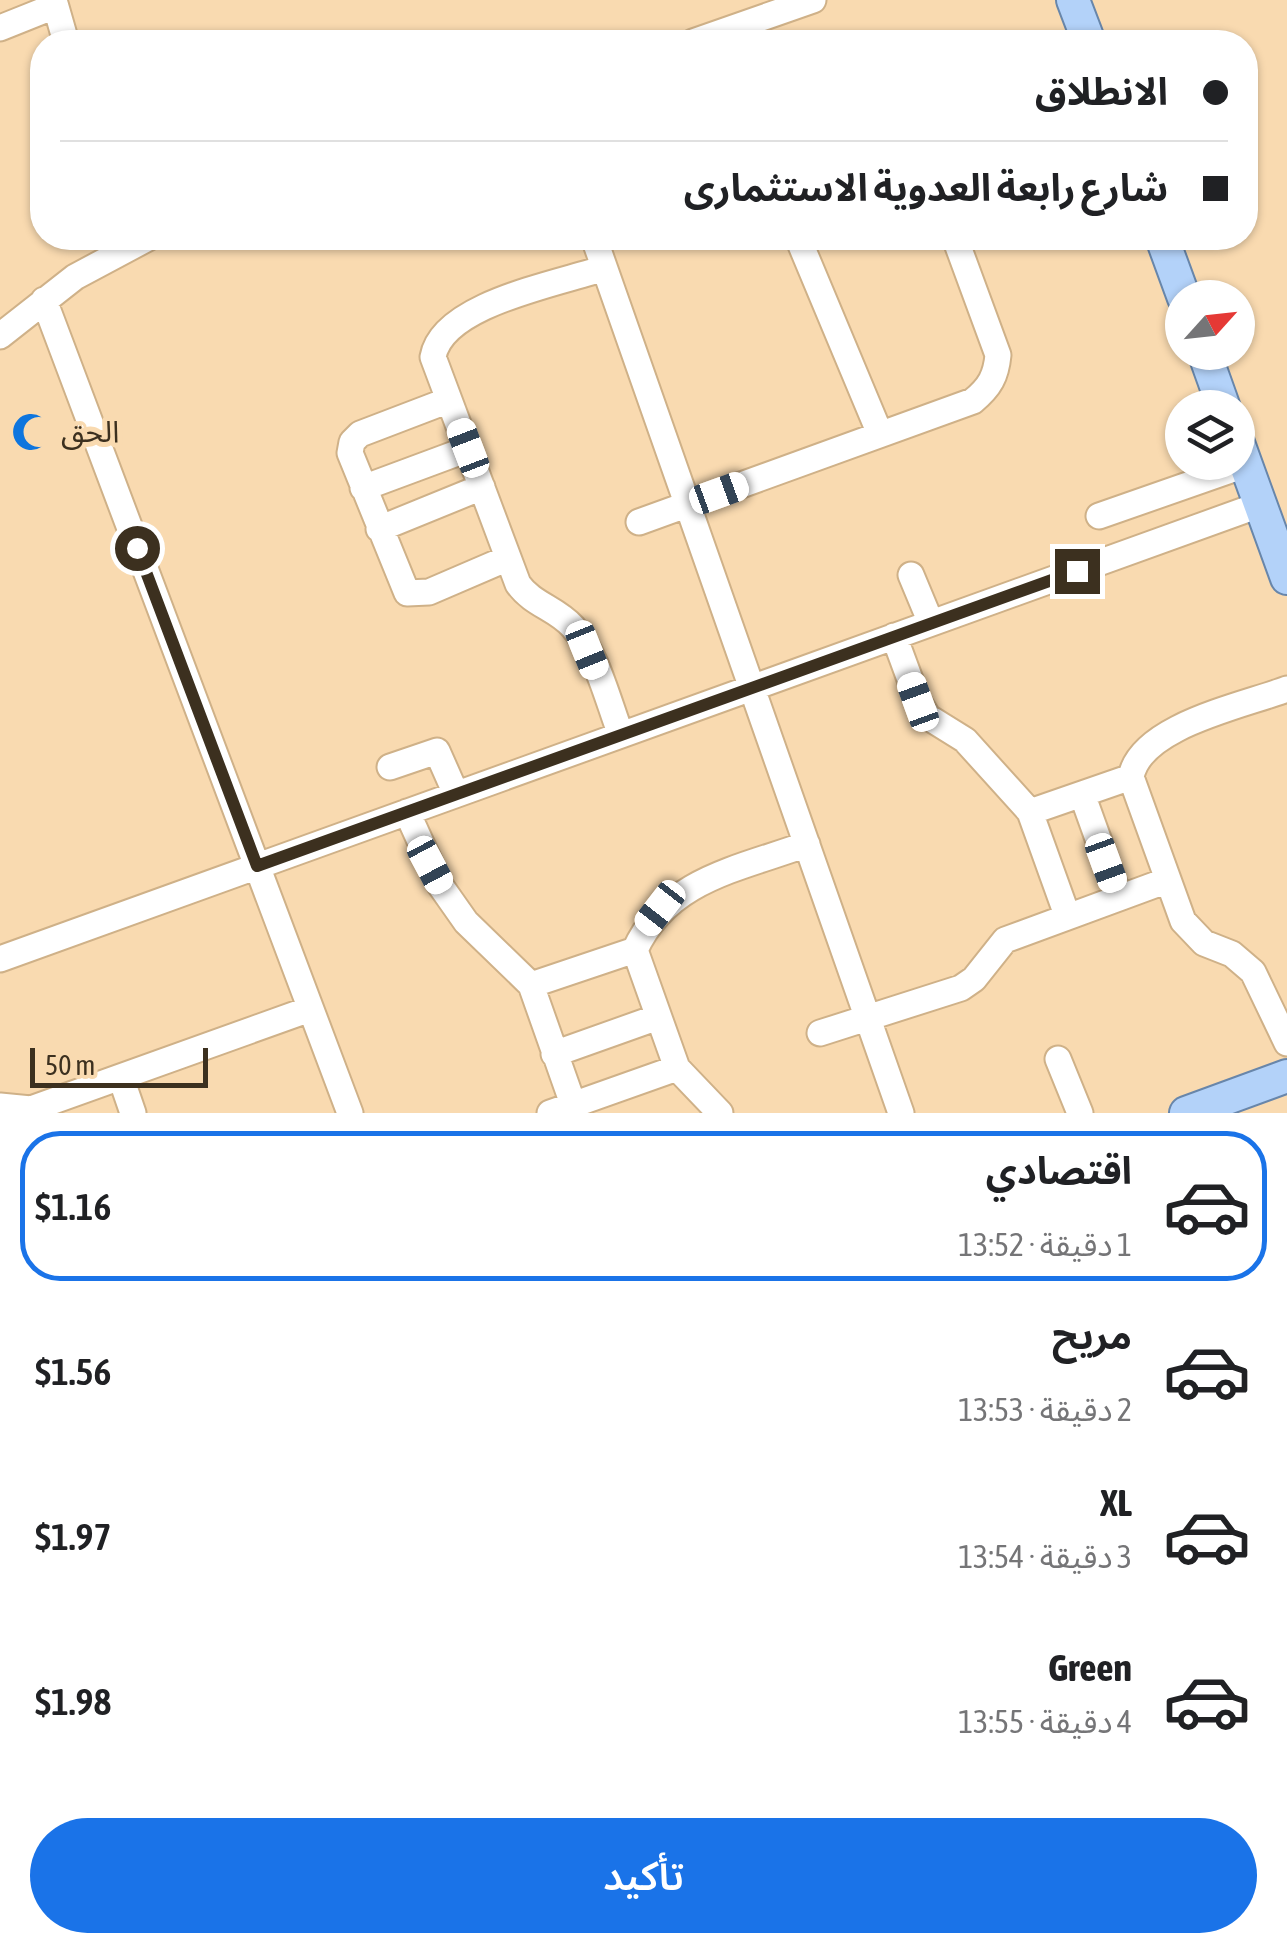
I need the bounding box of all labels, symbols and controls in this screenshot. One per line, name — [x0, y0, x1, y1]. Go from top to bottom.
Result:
text: الانطلاق — [1035, 70, 1168, 113]
text: شارع رابعة العدوية الاستثمارى — [684, 166, 1168, 209]
north arrow — [1165, 280, 1255, 370]
map controls — [1165, 280, 1255, 480]
button: layers — [1165, 390, 1255, 480]
mosque icon: الحق — [10, 411, 52, 453]
place label: الحق — [61, 414, 119, 450]
car — [443, 415, 493, 481]
car — [686, 469, 752, 517]
route start — [115, 526, 160, 571]
route end — [1055, 549, 1100, 594]
car — [562, 617, 612, 683]
car — [894, 669, 942, 735]
car — [1082, 830, 1130, 896]
car — [403, 831, 457, 899]
car — [630, 875, 690, 941]
scale bar — [30, 1043, 208, 1088]
text: 50 m — [45, 1049, 95, 1081]
text: اقتصادي — [986, 1149, 1132, 1192]
icon: car — [1162, 1161, 1252, 1251]
text: $1.16 — [35, 1185, 111, 1228]
text: 1 دقيقة · 13:52 — [958, 1226, 1132, 1263]
text: مريح — [1052, 1314, 1132, 1357]
icon: car — [1162, 1326, 1252, 1416]
text: $1.56 — [35, 1350, 111, 1393]
text: 2 دقيقة · 13:53 — [958, 1391, 1132, 1428]
text: XL — [1100, 1481, 1132, 1524]
icon: car — [1162, 1491, 1252, 1581]
text: $1.97 — [35, 1515, 111, 1558]
text: 3 دقيقة · 13:54 — [958, 1538, 1132, 1575]
text: Green — [1048, 1646, 1132, 1689]
icon: car — [1162, 1656, 1252, 1746]
text: $1.98 — [35, 1680, 111, 1723]
text: 4 دقيقة · 13:55 — [958, 1703, 1132, 1740]
button: تأكيد — [30, 1818, 1257, 1933]

